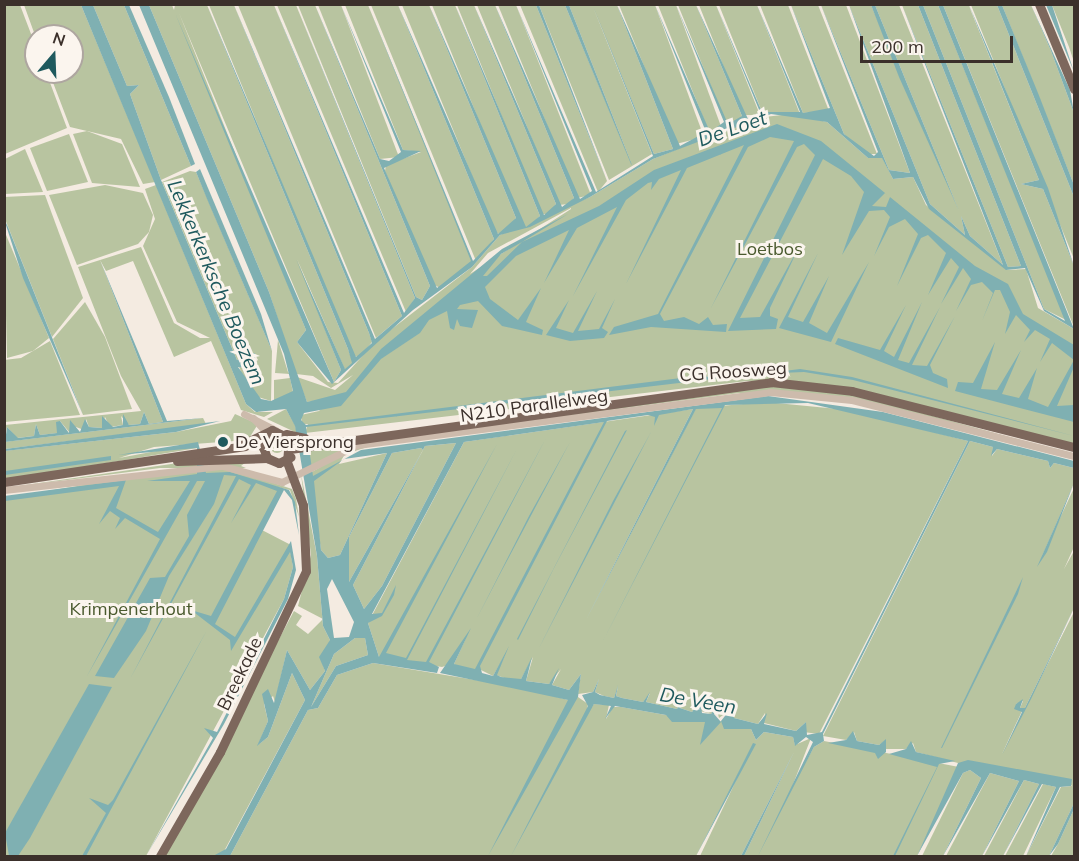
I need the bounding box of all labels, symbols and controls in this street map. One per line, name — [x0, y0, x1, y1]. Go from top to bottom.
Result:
north arrow — [24, 24, 84, 84]
scale bar — [863, 24, 1016, 62]
text: N — [50, 27, 68, 50]
text: 200 m — [871, 35, 924, 58]
water label: De Loet — [694, 105, 770, 151]
water label: Lekkerkerksche Boezem — [163, 176, 271, 388]
park label: Loetbos — [737, 238, 803, 260]
street label: CG Roosweg — [679, 357, 787, 387]
street label: N210 Parallelweg — [459, 385, 609, 427]
place label: De Viersprong — [235, 431, 354, 453]
marker: De Viersprong — [216, 435, 230, 449]
park label: Krimpenerhout — [69, 598, 193, 620]
street label: Breekade — [213, 634, 267, 714]
water label: De Veen — [658, 681, 738, 719]

